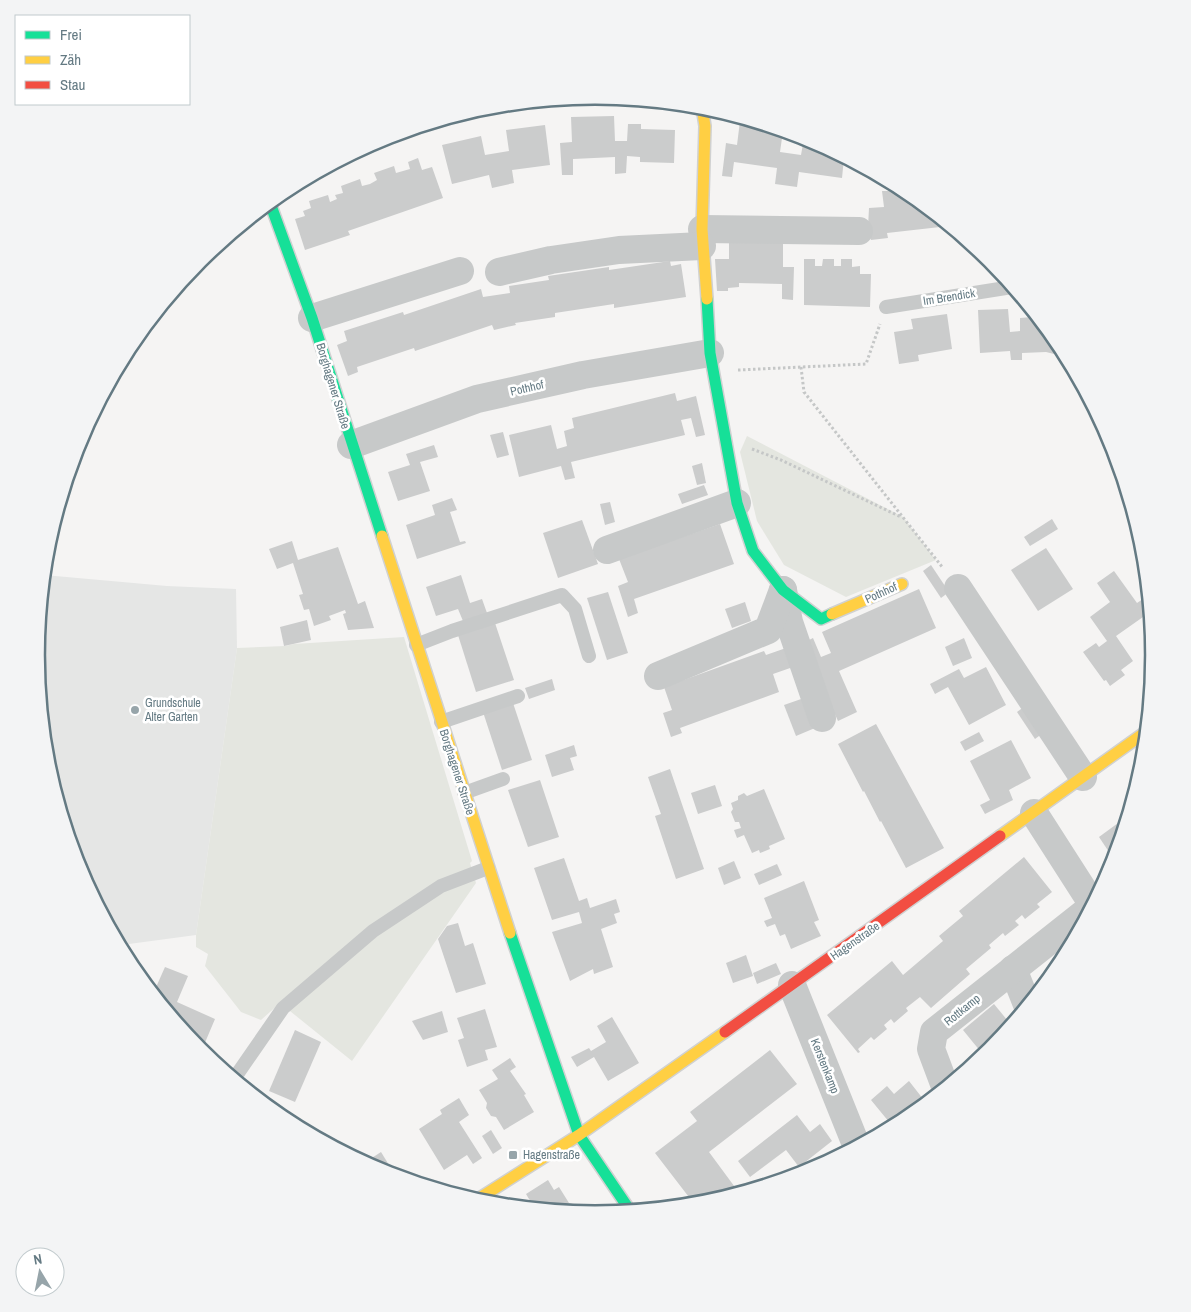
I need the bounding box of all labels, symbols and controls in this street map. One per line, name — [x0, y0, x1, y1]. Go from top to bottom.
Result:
legend — [15, 15, 190, 105]
text: Frei — [60, 24, 82, 45]
text: Zäh — [60, 49, 81, 70]
text: Stau — [60, 74, 85, 95]
street label: Im Brendick — [922, 285, 976, 309]
street label: Borghagener Straße — [312, 341, 354, 431]
street label: Pothhof — [509, 376, 546, 400]
street label: Pothhof — [862, 579, 900, 607]
place label: Grundschule Alter Garten — [144, 695, 201, 725]
marker: Grundschule Alter Garten — [129, 704, 141, 716]
street label: Borghagener Straße — [436, 727, 478, 817]
street label: Hagenstraße — [827, 918, 883, 964]
street label: Rottkamp — [941, 991, 983, 1029]
street label: Kerstenkamp — [807, 1036, 843, 1096]
place label: Hagenstraße — [523, 1147, 580, 1163]
marker: Hagenstraße — [507, 1149, 519, 1161]
north arrow — [15, 1247, 65, 1297]
text: N — [32, 1250, 43, 1269]

